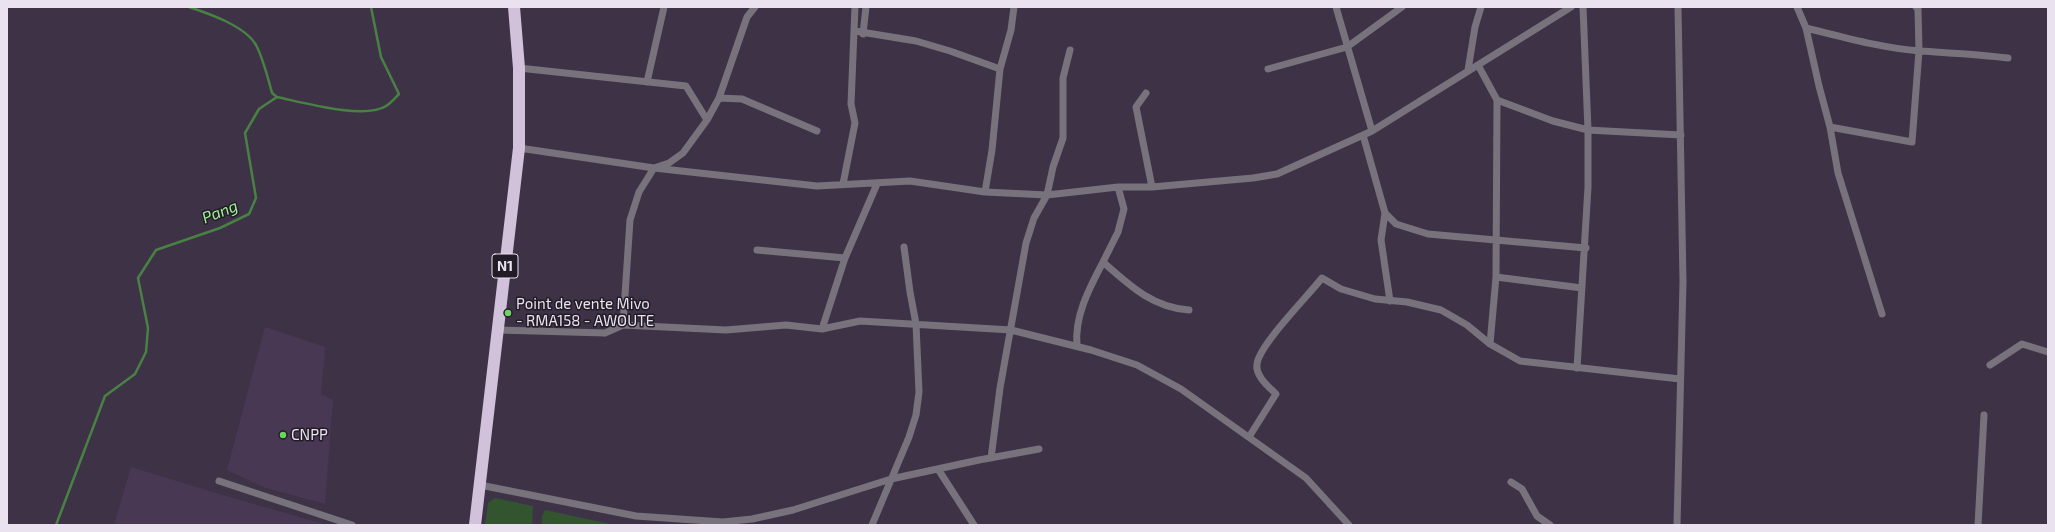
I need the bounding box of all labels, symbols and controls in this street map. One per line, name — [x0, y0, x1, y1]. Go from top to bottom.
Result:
water label: Pang — [199, 196, 241, 228]
road number: N1 — [492, 254, 518, 278]
place label: Point de vente Mivo - RMA158 - AWOUTE — [516, 295, 654, 330]
marker: Point de vente Mivo - RMA158 - AWOUTE — [503, 308, 513, 318]
place label: CNPP — [291, 426, 328, 444]
marker: CNPP — [278, 430, 288, 440]

